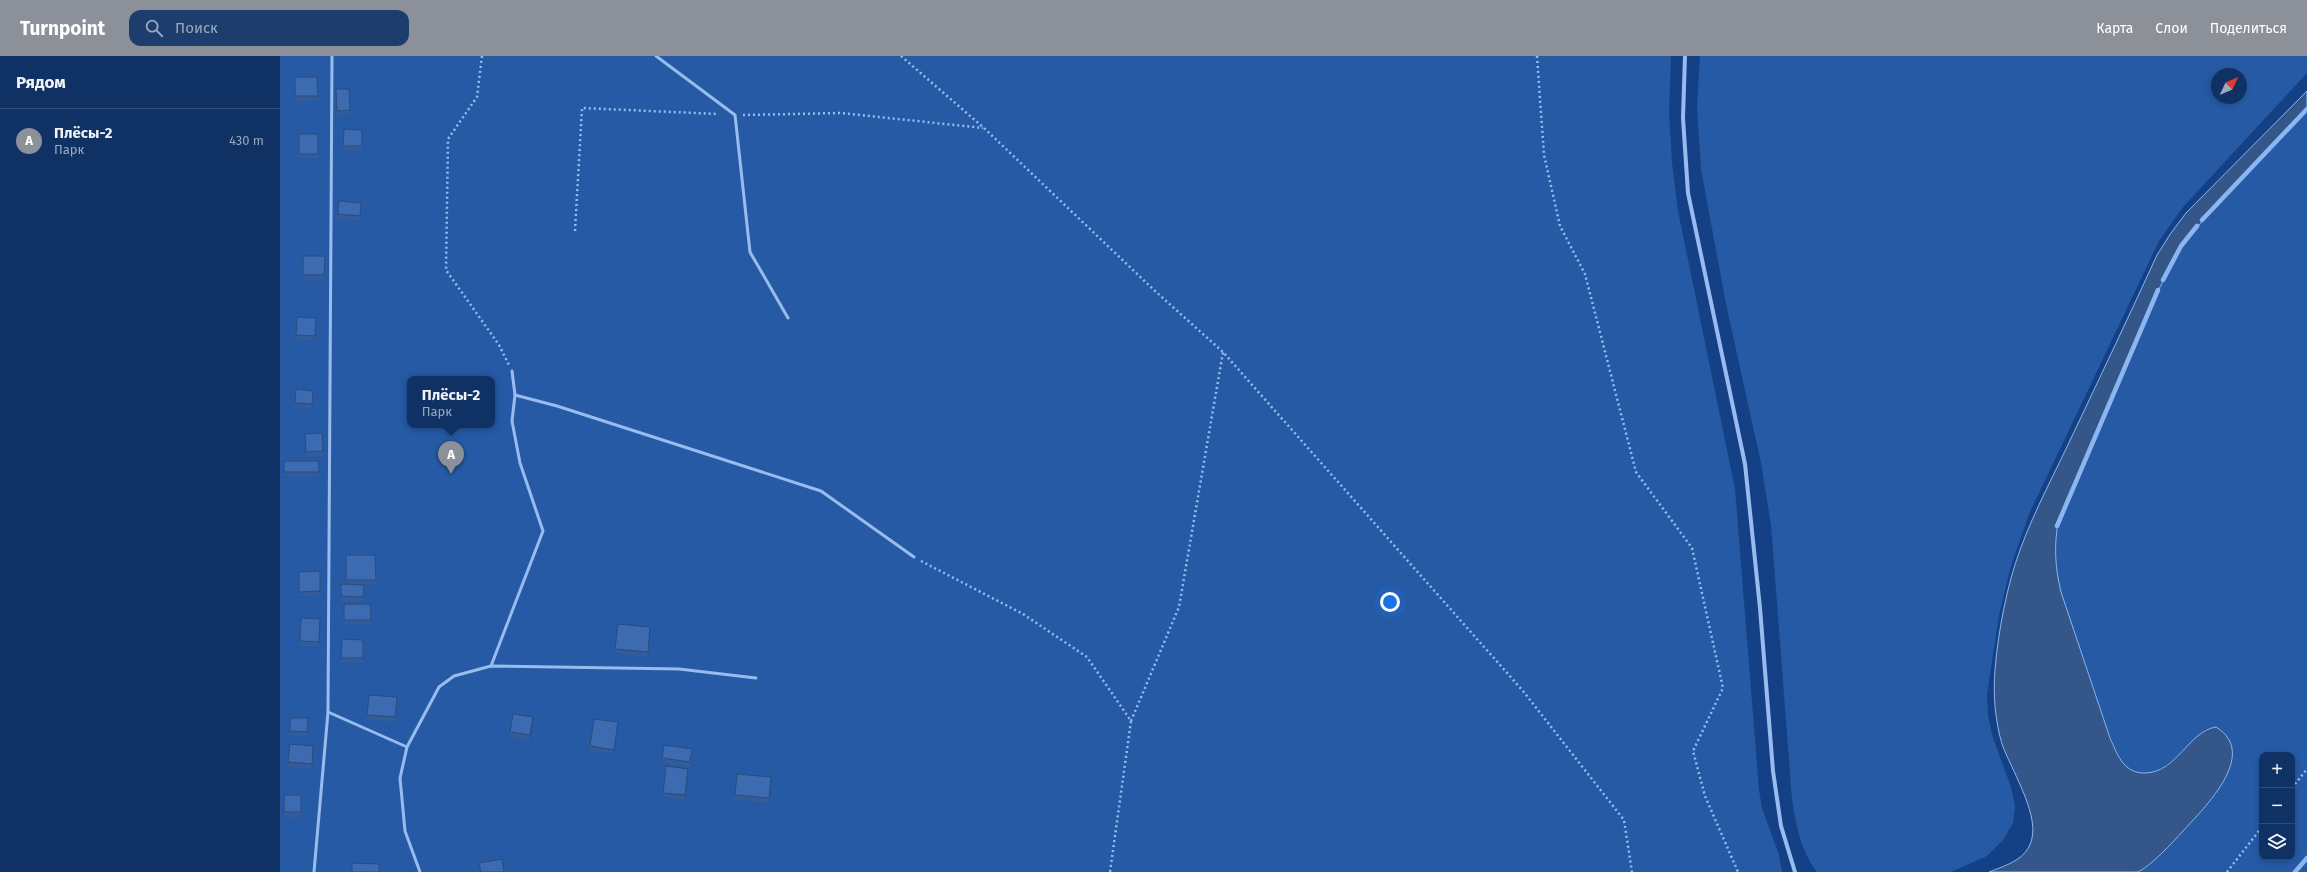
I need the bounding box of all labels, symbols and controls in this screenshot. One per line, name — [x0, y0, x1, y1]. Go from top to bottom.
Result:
search box — [129, 10, 409, 46]
text: Turnpoint — [20, 17, 105, 40]
icon: search — [143, 17, 165, 39]
text: Поиск — [175, 19, 218, 37]
text: Карта — [2096, 20, 2133, 37]
text: Слои — [2155, 20, 2188, 37]
text: Поделиться — [2210, 20, 2287, 37]
north arrow — [2211, 68, 2247, 104]
text: Рядом — [16, 72, 66, 93]
text: Плёсы-2 — [54, 124, 113, 142]
text: A — [25, 133, 33, 148]
text: 430 m — [229, 133, 264, 148]
text: Парк — [54, 142, 84, 157]
popup — [407, 376, 495, 428]
text: Плёсы-2 — [422, 386, 480, 404]
text: Парк — [422, 404, 452, 419]
pin: A — [438, 441, 464, 474]
your location — [1380, 592, 1400, 612]
map controls — [2259, 752, 2295, 860]
button: + — [2259, 752, 2295, 788]
button: − — [2259, 788, 2295, 824]
button: layers — [2259, 824, 2295, 860]

